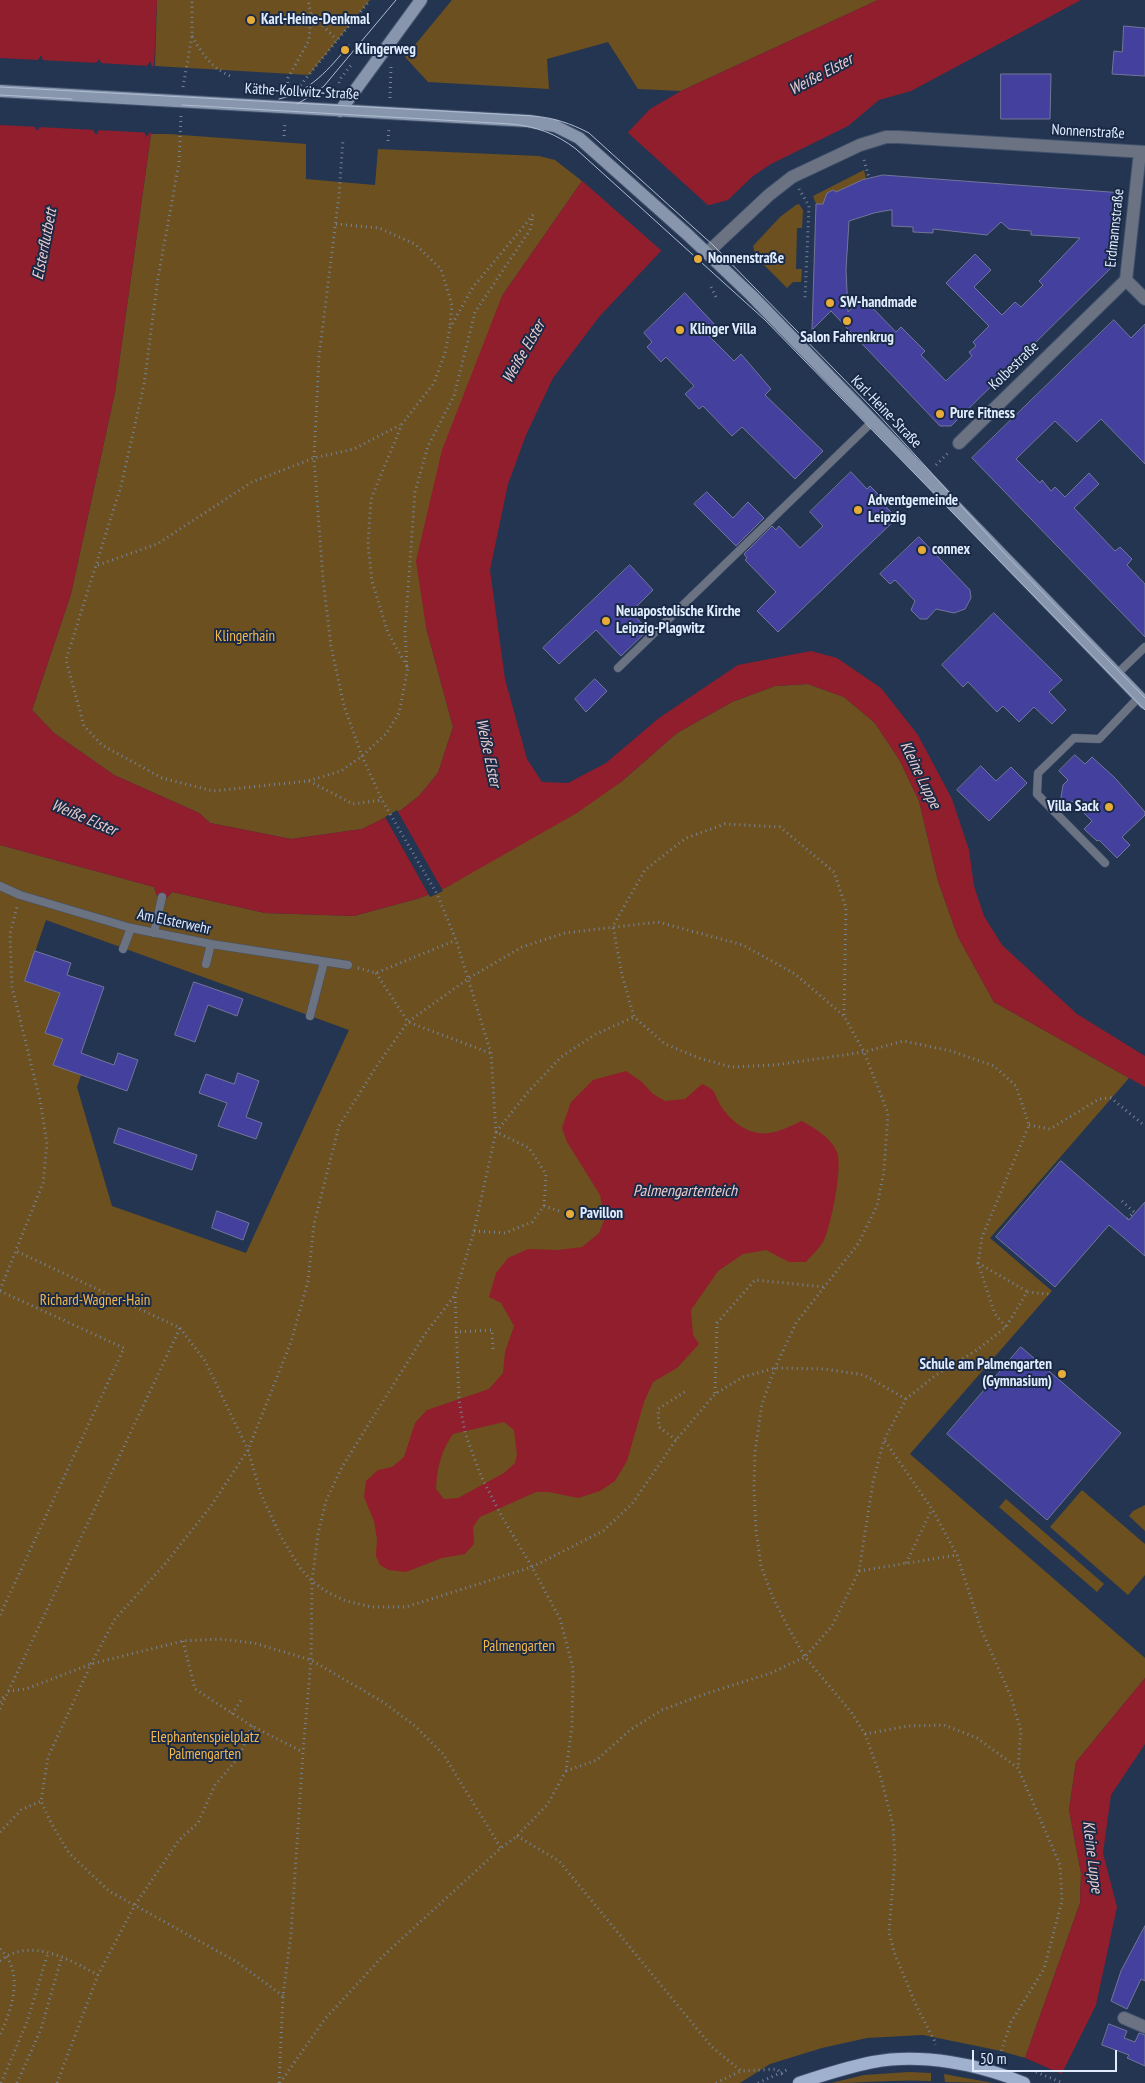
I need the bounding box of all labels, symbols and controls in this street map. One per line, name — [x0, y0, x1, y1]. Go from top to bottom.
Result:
place label: Karl-Heine-Denkmal — [261, 11, 370, 29]
marker: Karl-Heine-Denkmal — [245, 14, 257, 26]
place label: Klingerweg — [355, 41, 416, 59]
marker: Klingerweg — [339, 44, 351, 56]
water label: Weiße Elster — [786, 50, 856, 100]
street label: Käthe-Kollwitz-Straße — [244, 80, 360, 104]
street label: Nonnenstraße — [1051, 121, 1125, 143]
street label: Erdmannstraße — [1102, 188, 1128, 268]
water label: Elsterflutbett — [29, 207, 61, 281]
place label: Nonnenstraße — [708, 250, 784, 268]
marker: Nonnenstraße — [692, 253, 704, 265]
place label: SW-handmade — [840, 294, 917, 312]
marker: SW-handmade — [824, 297, 836, 309]
marker: Salon Fahrenkrug — [841, 315, 853, 327]
water label: Weiße Elster — [498, 317, 550, 387]
place label: Klinger Villa — [690, 321, 756, 339]
marker: Klinger Villa — [674, 324, 686, 336]
place label: Salon Fahrenkrug — [800, 329, 894, 347]
street label: Kolbestraße — [985, 338, 1043, 394]
street label: Karl-Heine-Straße — [847, 372, 925, 452]
place label: Pure Fitness — [950, 405, 1015, 423]
marker: Pure Fitness — [934, 408, 946, 420]
place label: Adventgemeinde Leipzig — [868, 492, 958, 527]
marker: Adventgemeinde Leipzig — [852, 504, 864, 516]
place label: connex — [932, 541, 970, 559]
marker: connex — [916, 544, 928, 556]
place label: Neuapostolische Kirche Leipzig-Plagwitz — [616, 603, 741, 638]
marker: Neuapostolische Kirche Leipzig-Plagwitz — [600, 615, 612, 627]
park label: Klingerhain — [215, 628, 275, 646]
water label: Weiße Elster — [471, 717, 505, 789]
water label: Kleine Luppe — [895, 738, 945, 812]
water label: Weiße Elster — [48, 796, 120, 840]
place label: Villa Sack — [1047, 798, 1099, 816]
marker: Villa Sack — [1103, 801, 1115, 813]
street label: Am Elsterwehr — [135, 905, 213, 939]
water label: Palmengartenteich — [633, 1181, 737, 1201]
place label: Pavillon — [580, 1205, 623, 1223]
marker: Pavillon — [564, 1208, 576, 1220]
park label: Richard-Wagner-Hain — [40, 1292, 150, 1310]
place label: Schule am Palmengarten (Gymnasium) — [920, 1356, 1052, 1391]
marker: Schule am Palmengarten (Gymnasium) — [1056, 1368, 1068, 1380]
park label: Palmengarten — [483, 1638, 555, 1656]
park label: Elephantenspielplatz Palmengarten — [151, 1729, 259, 1764]
water label: Kleine Luppe — [1078, 1820, 1106, 1894]
scale bar — [975, 2040, 1120, 2072]
text: 50 m — [980, 2049, 1006, 2068]

